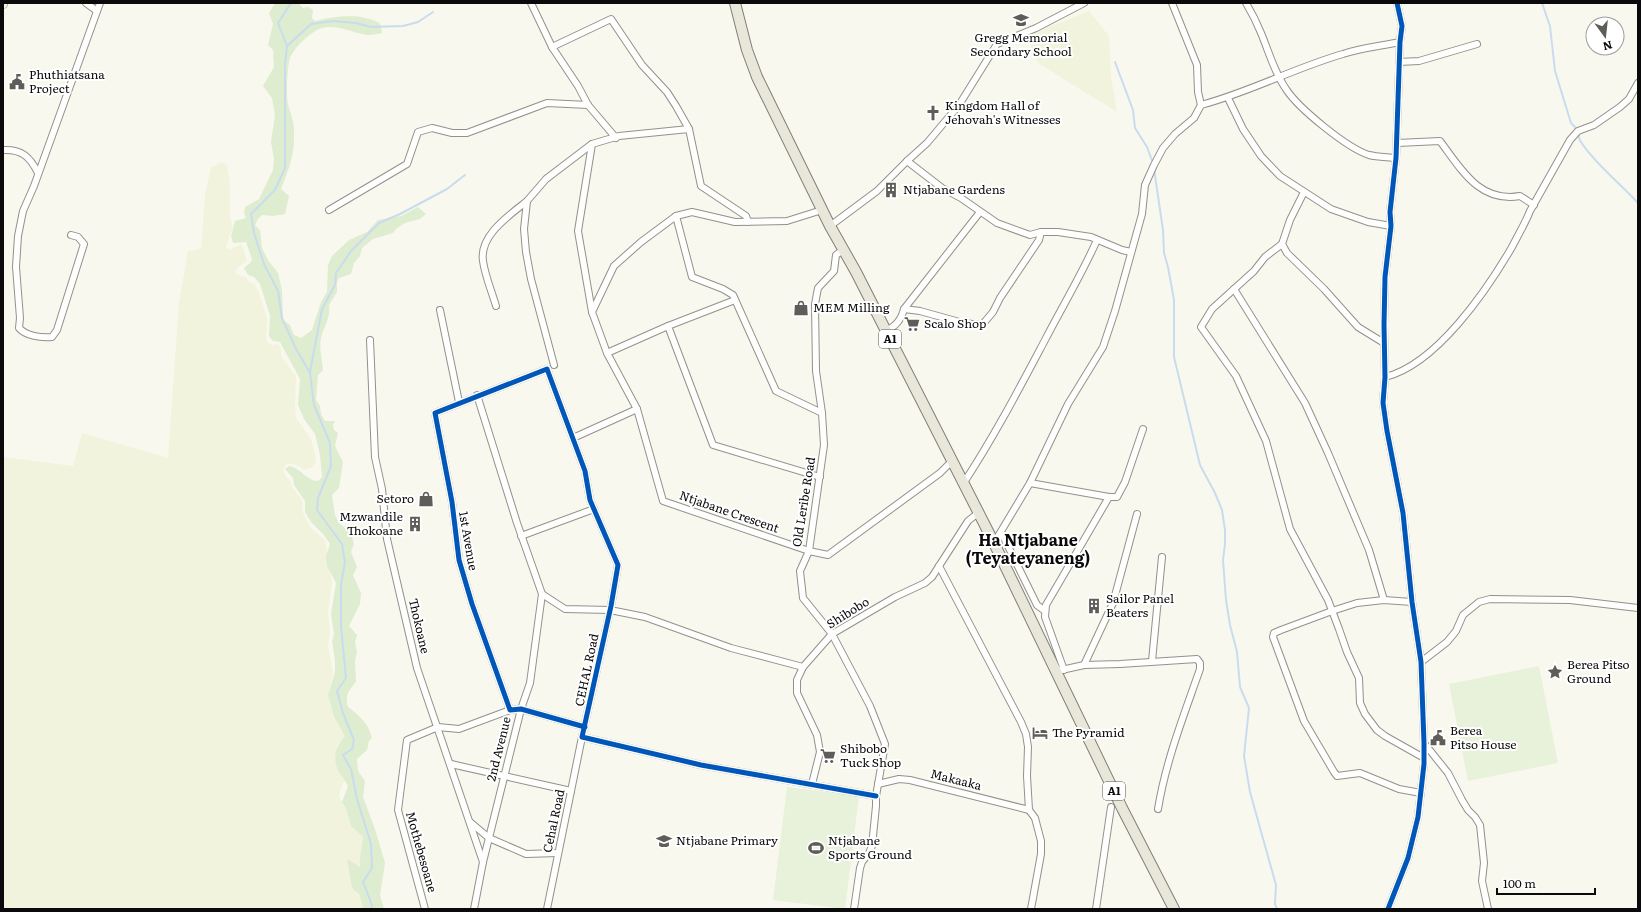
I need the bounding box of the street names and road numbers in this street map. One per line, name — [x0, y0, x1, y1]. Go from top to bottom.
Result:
road number: A1 — [879, 330, 901, 348]
street label: Old Leribe Road — [787, 455, 819, 548]
street label: Ntjabane Crescent — [677, 486, 782, 537]
street label: 1st Avenue — [455, 510, 483, 572]
street label: Shibobo — [823, 592, 872, 632]
street label: Thokoane — [405, 596, 435, 655]
street label: CEHAL Road — [570, 631, 603, 708]
street label: 2nd Avenue — [481, 715, 515, 783]
street label: Makaaka — [929, 764, 984, 794]
road number: A1 — [1103, 782, 1125, 800]
street label: Cehal Road — [538, 787, 569, 854]
street label: Mothebesoane — [402, 809, 442, 894]

